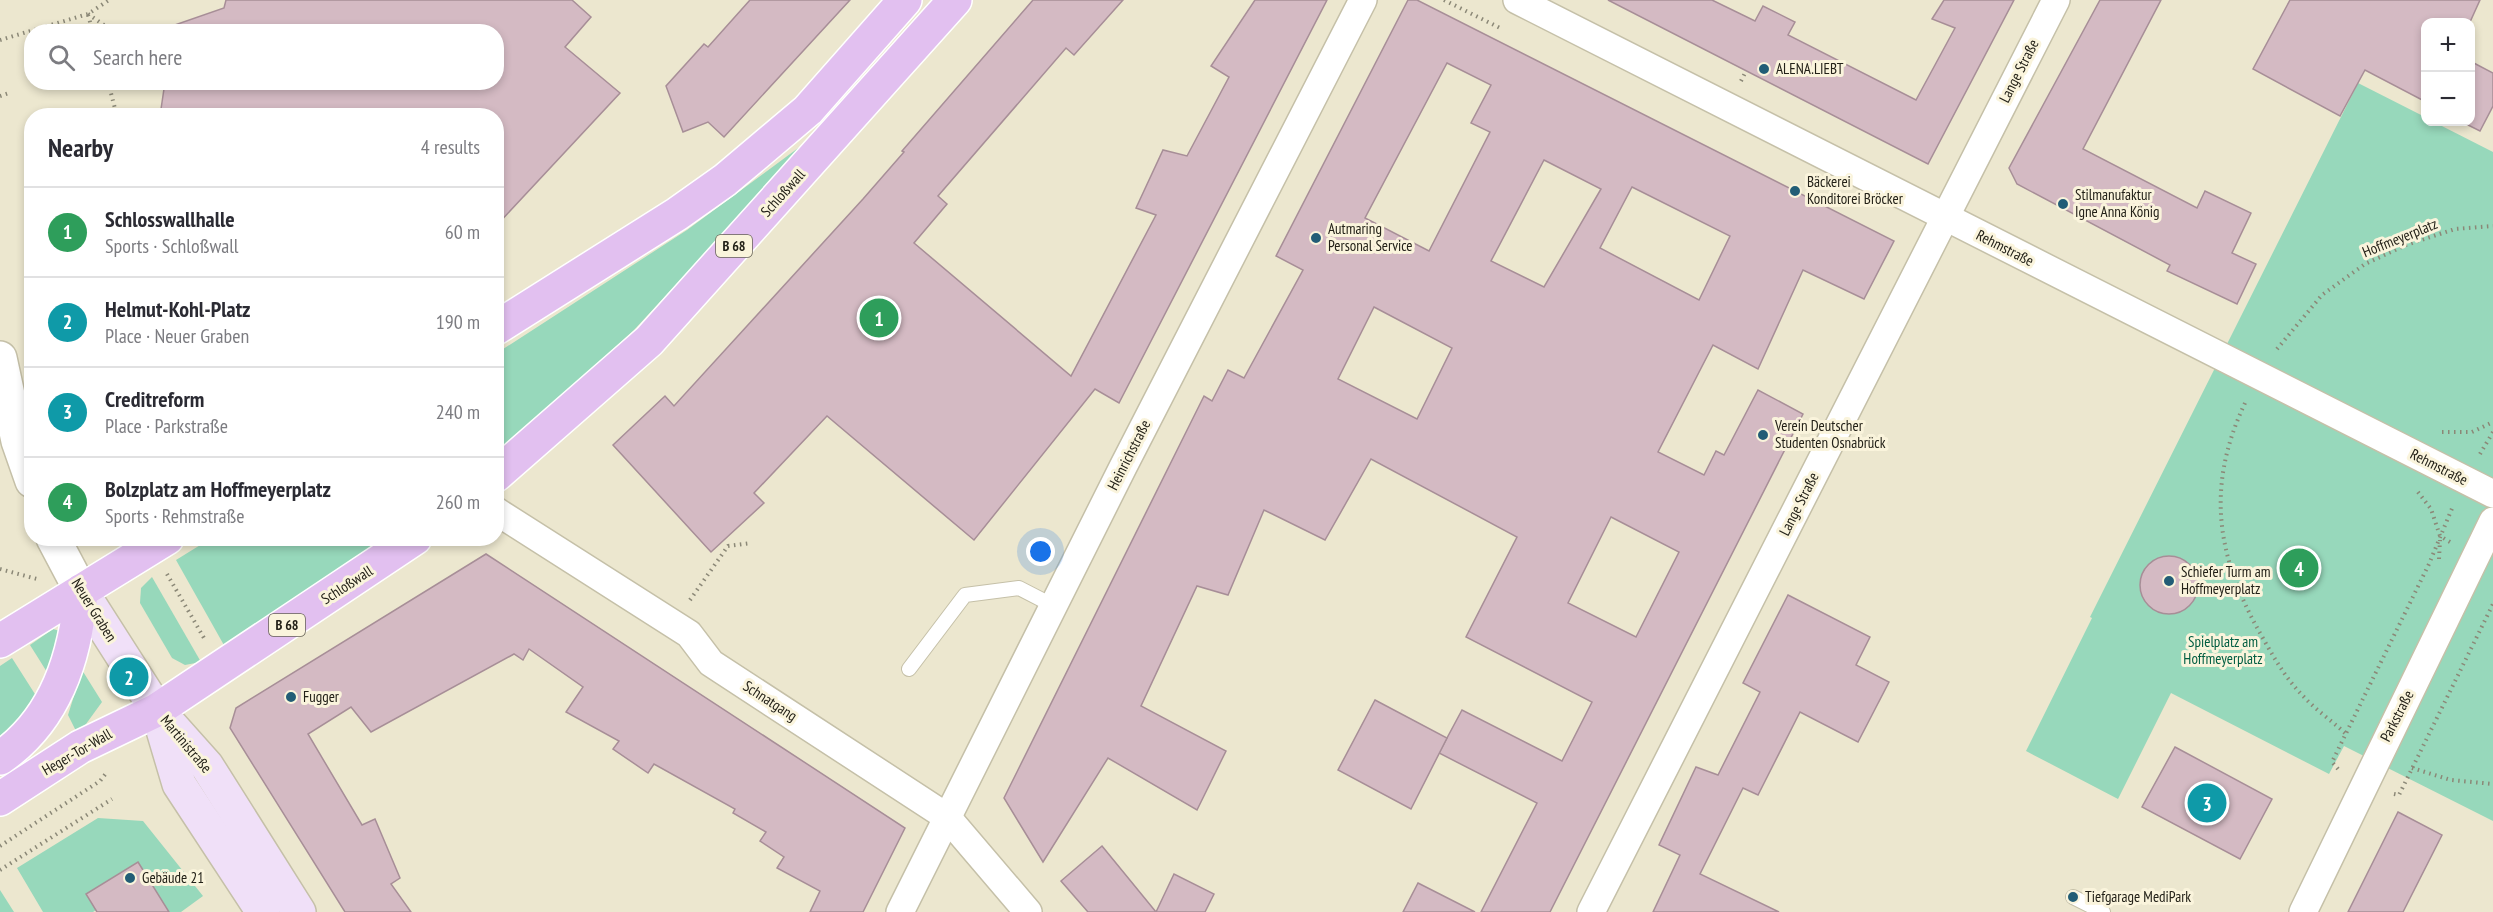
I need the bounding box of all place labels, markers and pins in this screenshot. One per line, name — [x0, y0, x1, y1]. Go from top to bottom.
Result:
place label: ALENA.LIEBT — [1776, 59, 1844, 78]
marker: ALENA.LIEBT — [1757, 62, 1771, 76]
place label: Bäckerei Konditorei Bröcker — [1807, 172, 1904, 208]
marker: Bäckerei Konditorei Bröcker — [1788, 184, 1802, 198]
place label: Stilmanufaktur Igne Anna König — [2075, 185, 2160, 221]
marker: Stilmanufaktur Igne Anna König — [2056, 197, 2070, 211]
place label: Autmaring Personal Service — [1328, 219, 1413, 255]
marker: Autmaring Personal Service — [1309, 231, 1323, 245]
pin: 1 — [860, 296, 898, 340]
place label: Verein Deutscher Studenten Osnabrück — [1774, 416, 1886, 452]
marker: Verein Deutscher Studenten Osnabrück — [1756, 428, 1770, 442]
pin: 4 — [2280, 546, 2318, 590]
place label: Schiefer Turm am Hoffmeyerplatz — [2181, 562, 2270, 598]
marker: Schiefer Turm am Hoffmeyerplatz — [2162, 574, 2176, 588]
pin: 2 — [110, 654, 148, 700]
place label: Fugger — [303, 687, 340, 706]
marker: Fugger — [284, 690, 298, 704]
pin: 3 — [2188, 780, 2226, 826]
place label: Gebäude 21 — [142, 868, 204, 887]
marker: Gebäude 21 — [123, 871, 137, 885]
place label: Tiefgarage MediPark — [2085, 887, 2191, 906]
marker: Tiefgarage MediPark — [2066, 890, 2080, 904]

